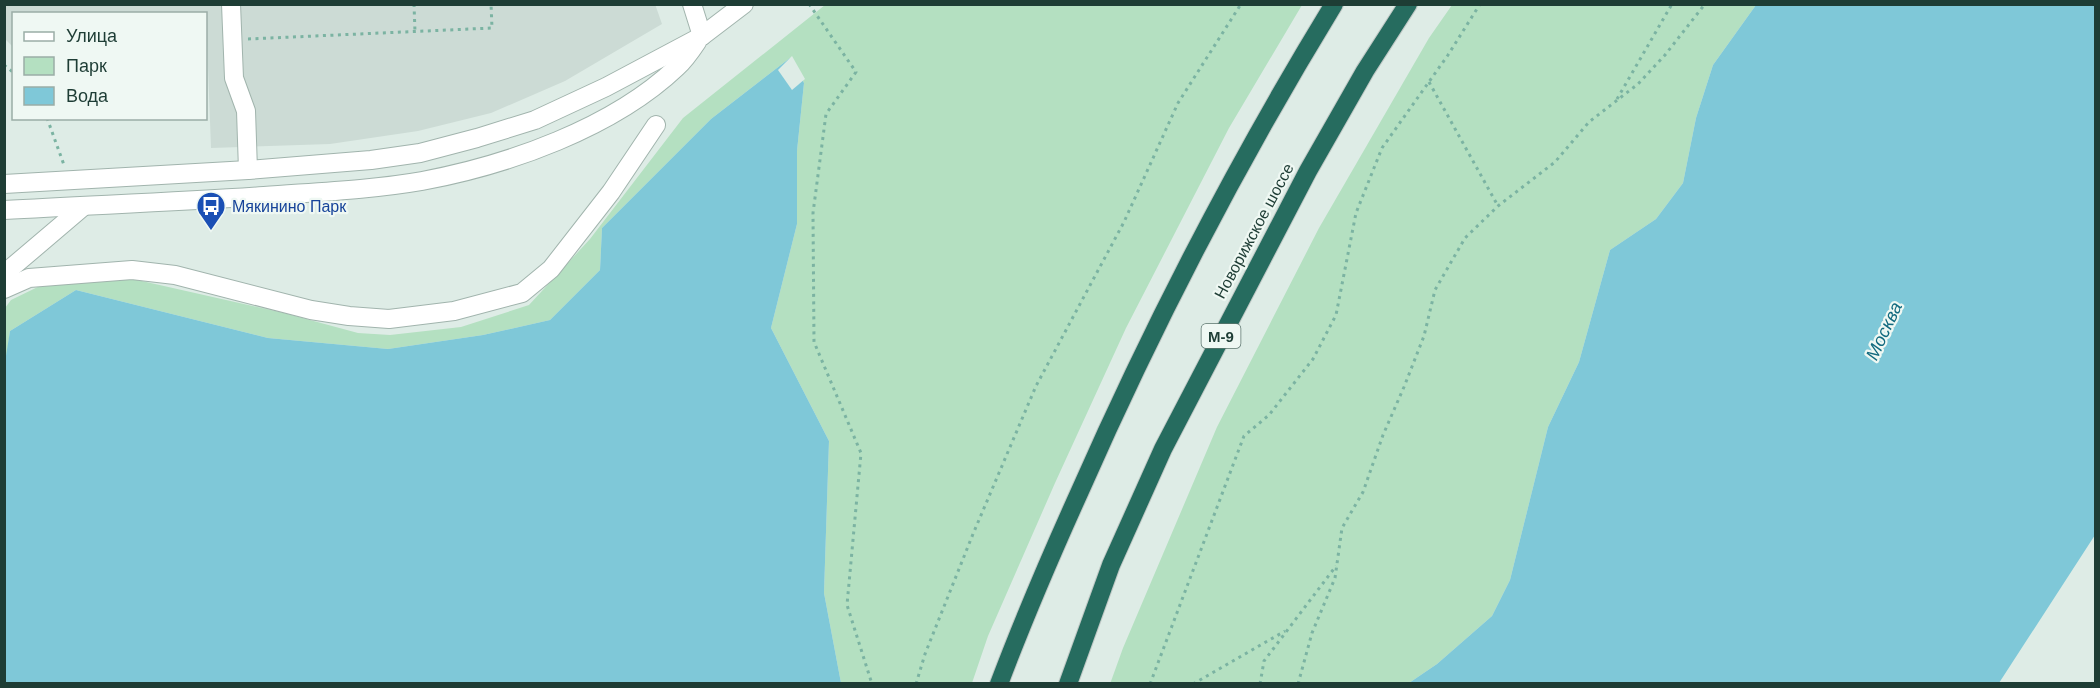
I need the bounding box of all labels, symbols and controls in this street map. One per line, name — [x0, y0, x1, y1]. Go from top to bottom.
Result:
legend — [12, 12, 207, 120]
text: Улица — [66, 26, 118, 46]
text: Парк — [66, 56, 107, 76]
text: Вода — [66, 86, 109, 106]
street label: Новорижское шоссе — [1211, 161, 1297, 301]
bus stop icon: Мякинино Парк — [195, 190, 227, 232]
place label: Мякинино Парк — [232, 198, 347, 215]
water label: Москва — [1862, 299, 1906, 363]
road number: М-9 — [1202, 324, 1240, 348]

